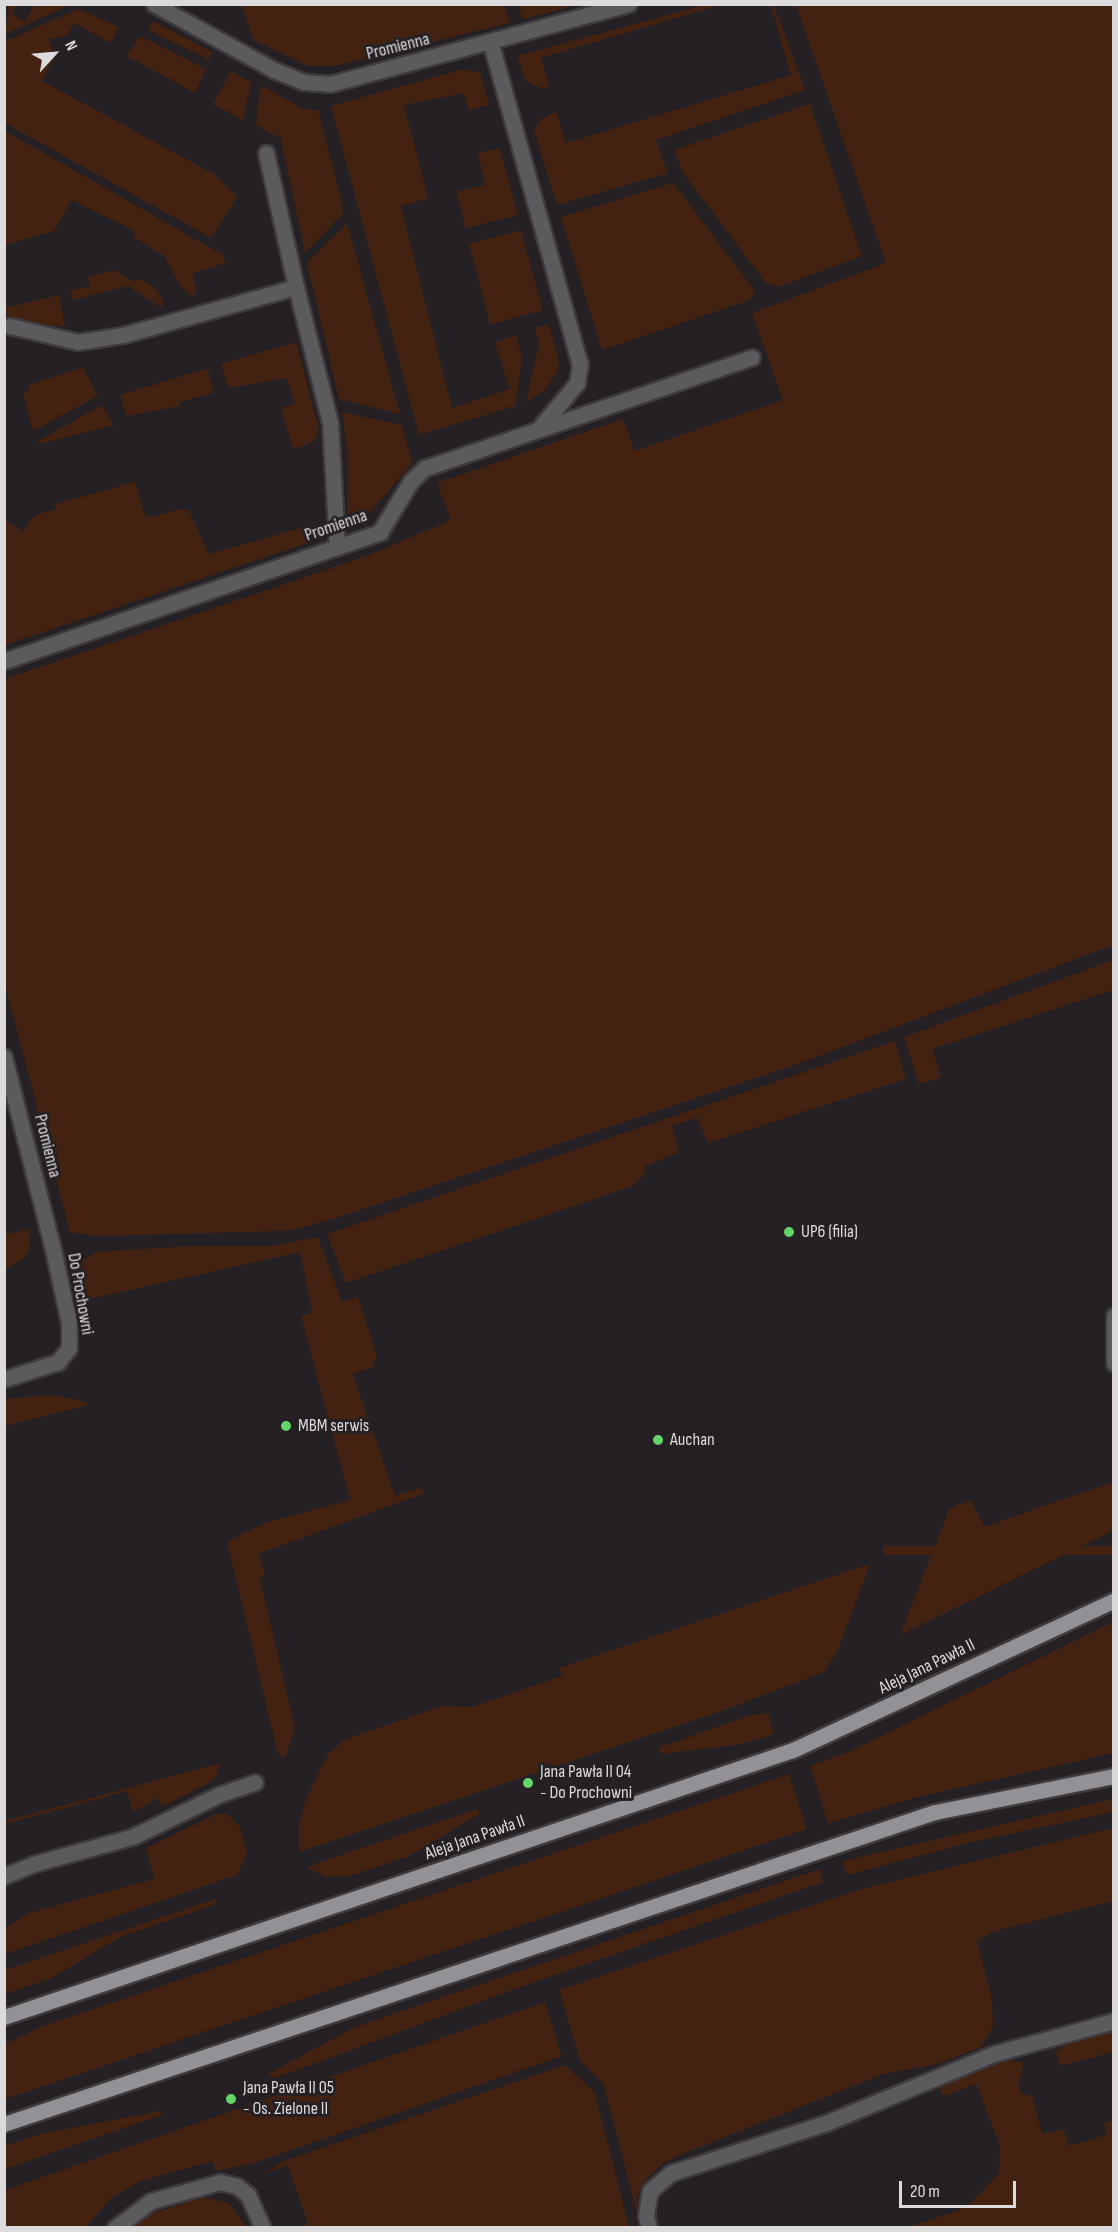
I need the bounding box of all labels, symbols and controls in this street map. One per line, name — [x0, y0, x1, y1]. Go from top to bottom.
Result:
north arrow — [24, 24, 84, 84]
street label: Promienna — [364, 29, 432, 65]
text: N — [60, 38, 81, 54]
street label: Promienna — [302, 505, 370, 547]
street label: Promienna — [29, 1112, 65, 1180]
place label: UP6 (filia) — [801, 1221, 858, 1243]
marker: UP6 (filia) — [782, 1225, 796, 1239]
street label: Do Prochowni — [62, 1251, 98, 1337]
place label: MBM serwis — [298, 1415, 369, 1437]
marker: MBM serwis — [279, 1419, 293, 1433]
place label: Auchan — [670, 1429, 715, 1451]
marker: Auchan — [651, 1433, 665, 1447]
street label: Aleja Jana Pawła II — [875, 1634, 979, 1700]
place label: Jana Pawła II 04 - Do Prochowni — [540, 1762, 632, 1804]
marker: Jana Pawła II 04 - Do Prochowni — [521, 1776, 535, 1790]
street label: Aleja Jana Pawła II — [422, 1811, 528, 1865]
place label: Jana Pawła II 05 - Os. Zielone II — [243, 2078, 334, 2120]
marker: Jana Pawła II 05 - Os. Zielone II — [224, 2092, 238, 2106]
scale bar — [902, 2169, 1019, 2207]
text: 20 m — [910, 2181, 940, 2202]

